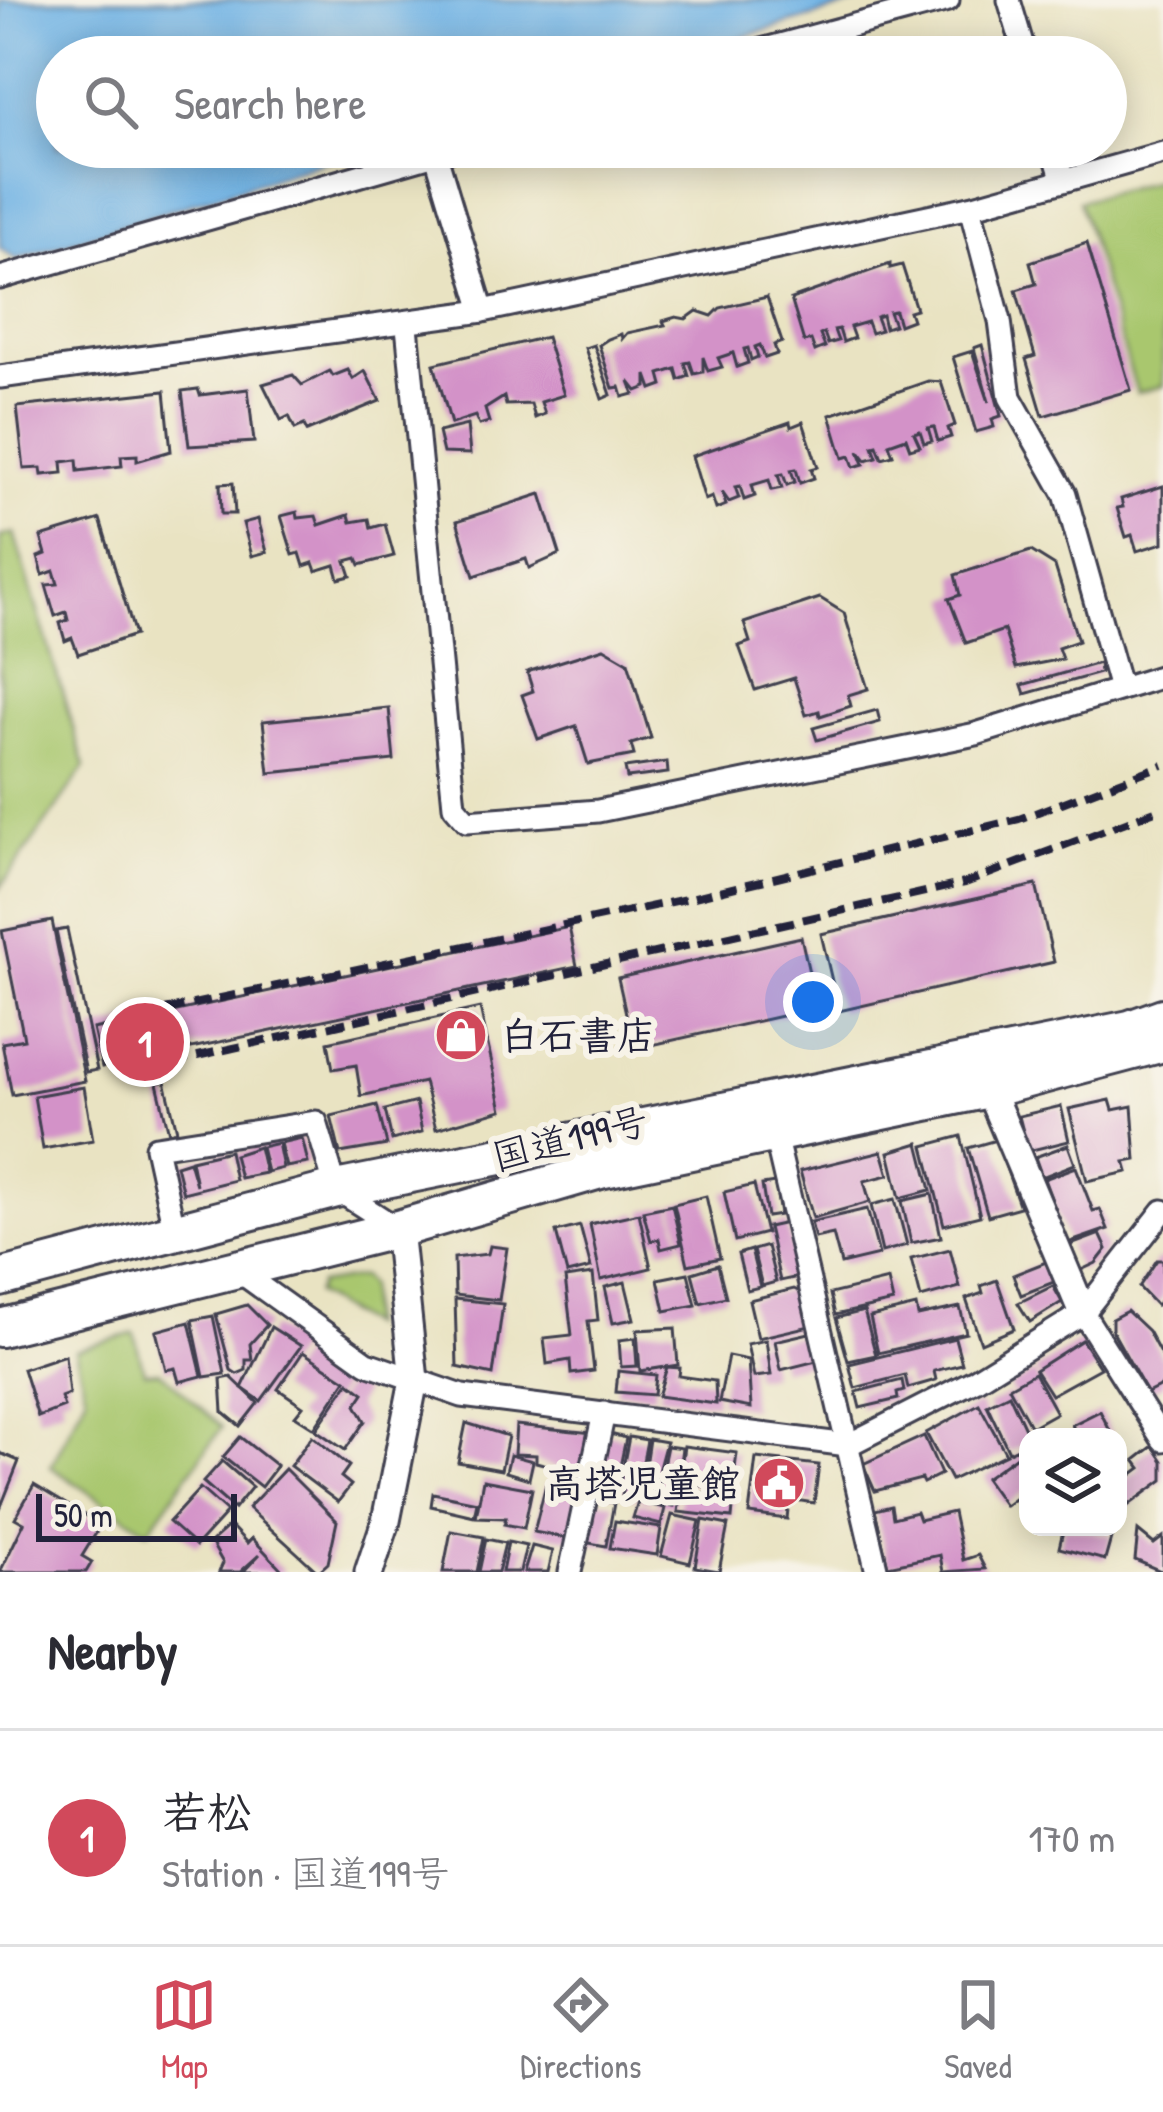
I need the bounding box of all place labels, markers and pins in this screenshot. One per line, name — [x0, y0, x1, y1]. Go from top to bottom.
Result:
pin: 1 — [106, 997, 184, 1087]
shop icon: 白石書店 — [433, 1007, 489, 1063]
place label: 白石書店 — [500, 1008, 656, 1061]
public building icon: 高塔児童館 — [751, 1455, 807, 1511]
place label: 高塔児童館 — [545, 1456, 740, 1509]

